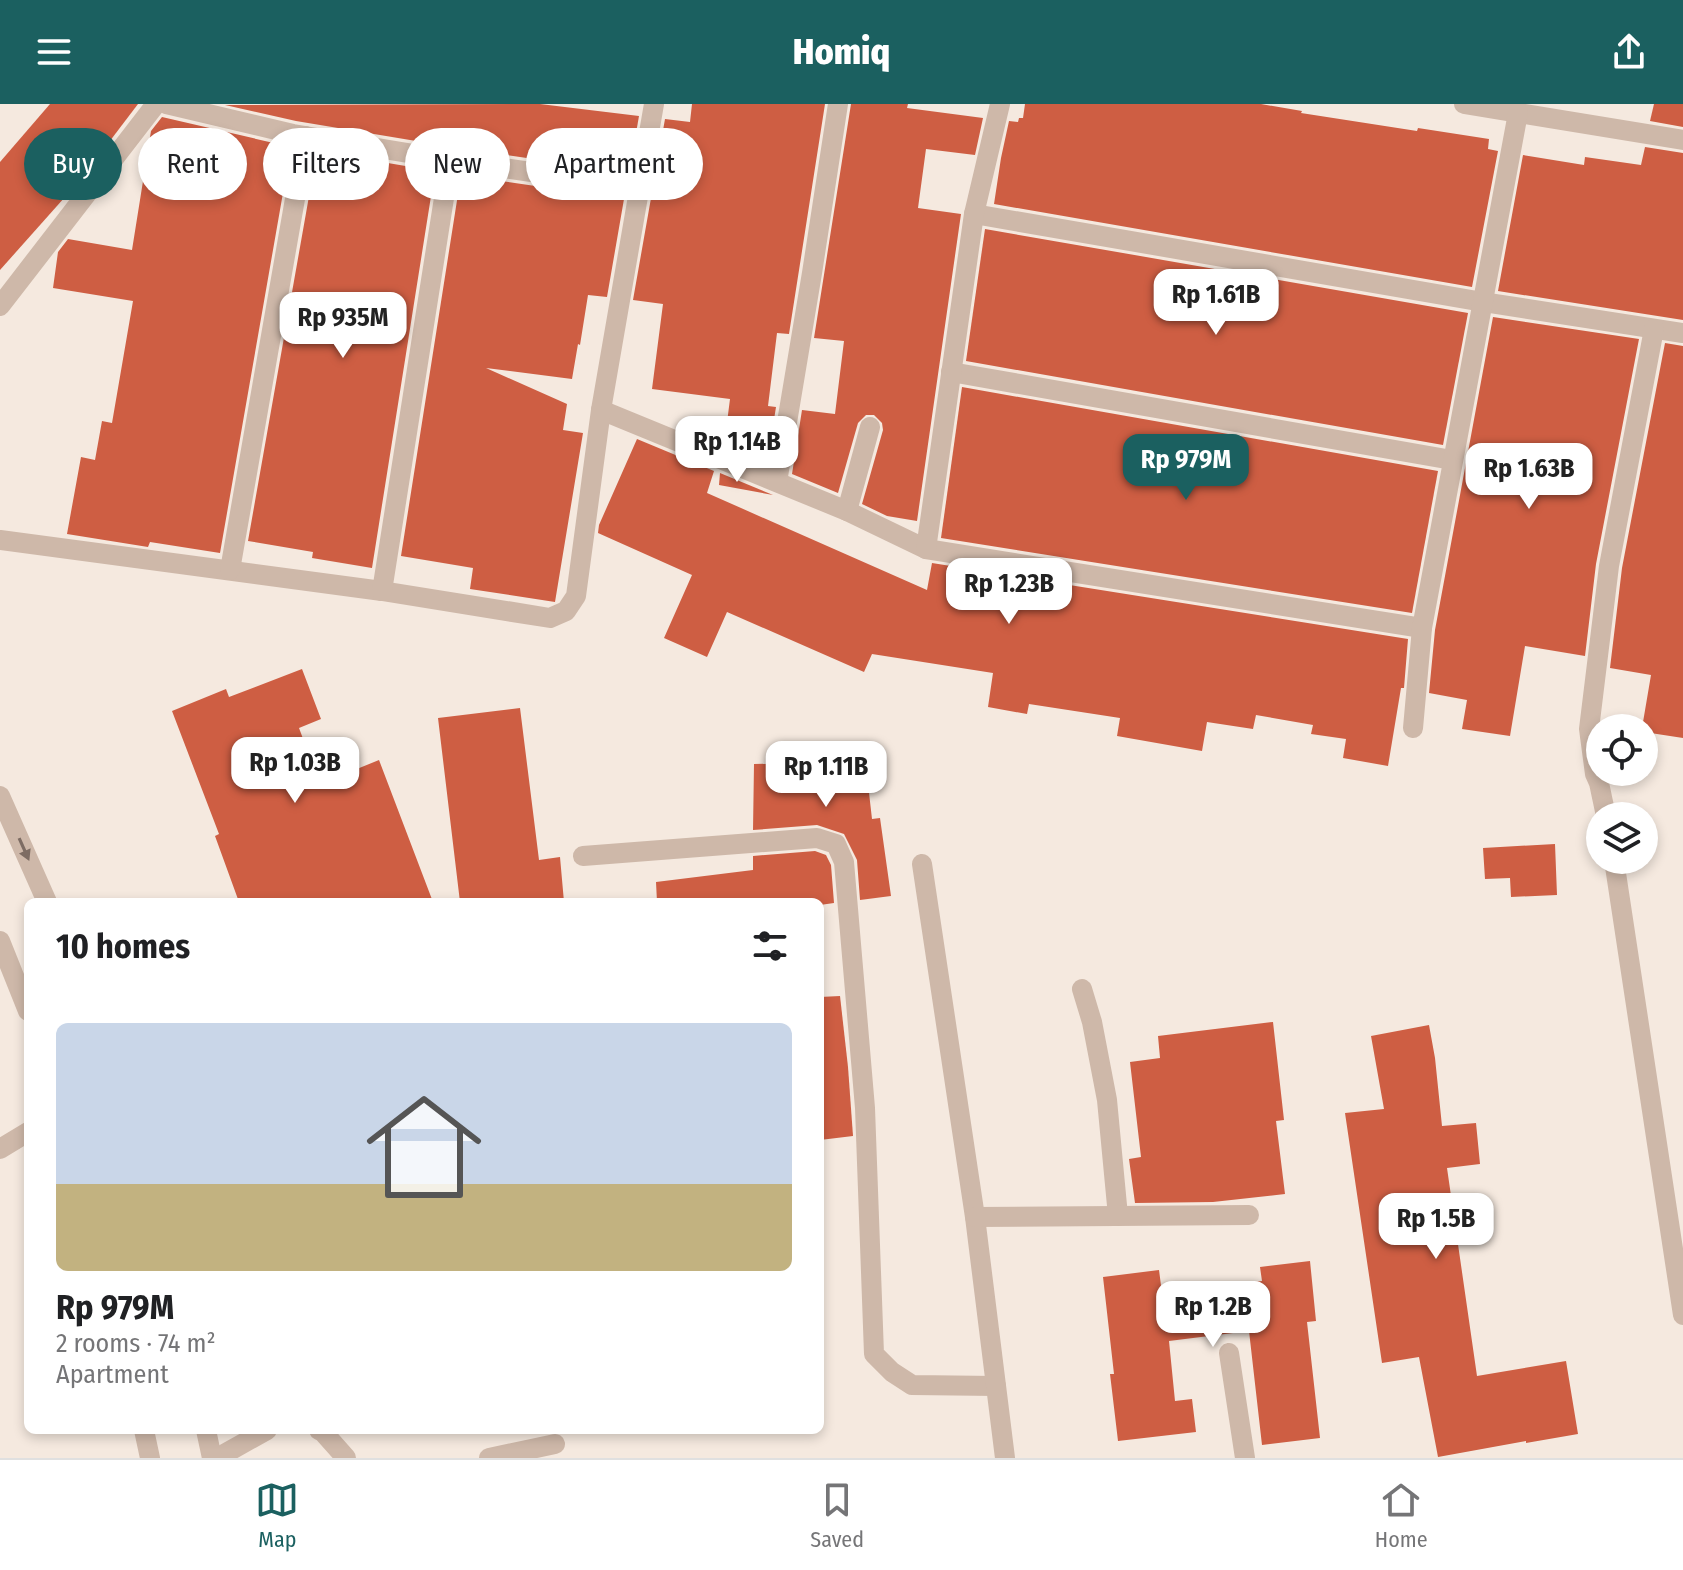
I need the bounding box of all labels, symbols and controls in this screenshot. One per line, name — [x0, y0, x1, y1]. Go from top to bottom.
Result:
icon: menu — [32, 30, 76, 74]
text: Homiq — [793, 30, 890, 74]
icon: share — [1607, 30, 1651, 74]
chip: Buy — [24, 128, 122, 200]
chip: Rent — [138, 128, 247, 200]
chip: Filters — [263, 128, 389, 200]
chip: New — [405, 128, 510, 200]
chip: Apartment — [526, 128, 703, 200]
pin: Rp 1.61B — [1133, 269, 1299, 337]
text: Rp 1.61B — [1172, 279, 1260, 310]
pin: Rp 935M — [269, 292, 417, 360]
text: Rp 935M — [298, 302, 388, 333]
pin: Rp 1.14B — [654, 416, 820, 484]
text: Rp 1.14B — [693, 426, 781, 457]
pin: Rp 979M — [1112, 434, 1260, 502]
pin: Rp 1.63B — [1446, 443, 1612, 511]
text: Rp 979M — [1141, 444, 1231, 475]
text: Rp 1.63B — [1483, 453, 1575, 484]
pin: Rp 1.23B — [926, 558, 1092, 626]
text: Rp 1.23B — [964, 568, 1054, 599]
map controls — [1586, 714, 1658, 874]
button: locate — [1586, 714, 1658, 786]
pin: Rp 1.03B — [212, 737, 378, 805]
pin: Rp 1.11B — [743, 741, 909, 809]
text: Rp 1.03B — [249, 747, 341, 778]
text: Rp 1.11B — [784, 751, 868, 782]
button: layers — [1586, 802, 1658, 874]
one-way arrow — [17, 837, 30, 861]
icon: filters — [748, 924, 792, 968]
text: 10 homes — [56, 926, 190, 967]
icon: home — [352, 1075, 496, 1219]
pin: Rp 1.5B — [1362, 1193, 1510, 1261]
text: Rp 1.5B — [1397, 1203, 1475, 1234]
pin: Rp 1.2B — [1139, 1281, 1287, 1349]
text: Rp 979M — [56, 1287, 174, 1328]
text: Rp 1.2B — [1174, 1291, 1252, 1322]
text: 2 rooms · 74 m² — [56, 1328, 216, 1359]
text: Apartment — [56, 1359, 169, 1390]
tab: Map — [255, 1478, 299, 1553]
tab: Saved — [810, 1478, 864, 1553]
tab: Home — [1375, 1478, 1428, 1553]

